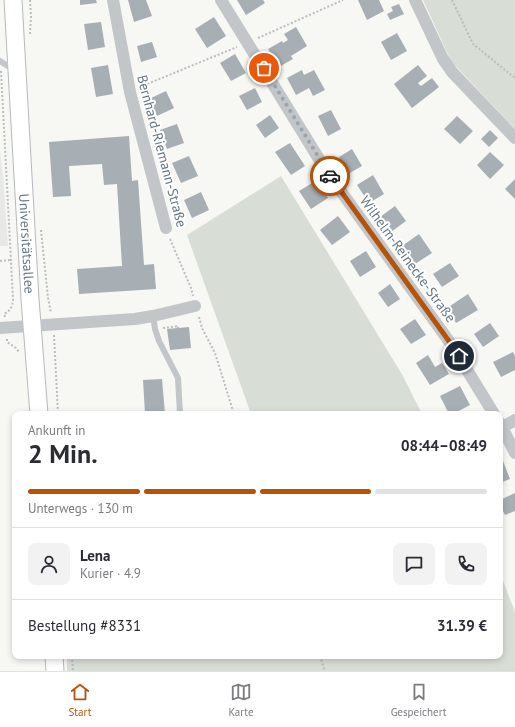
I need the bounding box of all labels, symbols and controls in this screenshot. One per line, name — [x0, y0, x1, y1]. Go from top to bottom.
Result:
pin — [247, 51, 281, 85]
icon: bag — [253, 57, 275, 79]
street label: Bernhard-Riemann-Straße — [133, 73, 191, 229]
courier — [310, 156, 350, 196]
icon: car — [319, 165, 341, 187]
street label: Wilhelm-Reinecke-Straße — [356, 192, 460, 326]
street label: Universitätsallee — [15, 193, 39, 294]
pin — [442, 339, 476, 373]
icon: home — [448, 345, 470, 367]
text: Ankunft in — [28, 422, 85, 439]
text: 08:44–08:49 — [401, 436, 487, 455]
text: 2 Min. — [28, 437, 98, 470]
text: Unterwegs · 130 m — [28, 500, 133, 517]
button: person — [28, 543, 70, 585]
button: chat — [393, 543, 435, 585]
button: phone — [445, 543, 487, 585]
text: Lena — [80, 546, 110, 565]
text: Kurier · 4.9 — [80, 565, 141, 582]
text: Bestellung #8331 — [28, 616, 141, 635]
text: 31.39 € — [437, 616, 487, 635]
tab: Start — [69, 681, 91, 719]
tab: Karte — [228, 681, 254, 719]
tab: Gespeichert — [391, 681, 446, 719]

